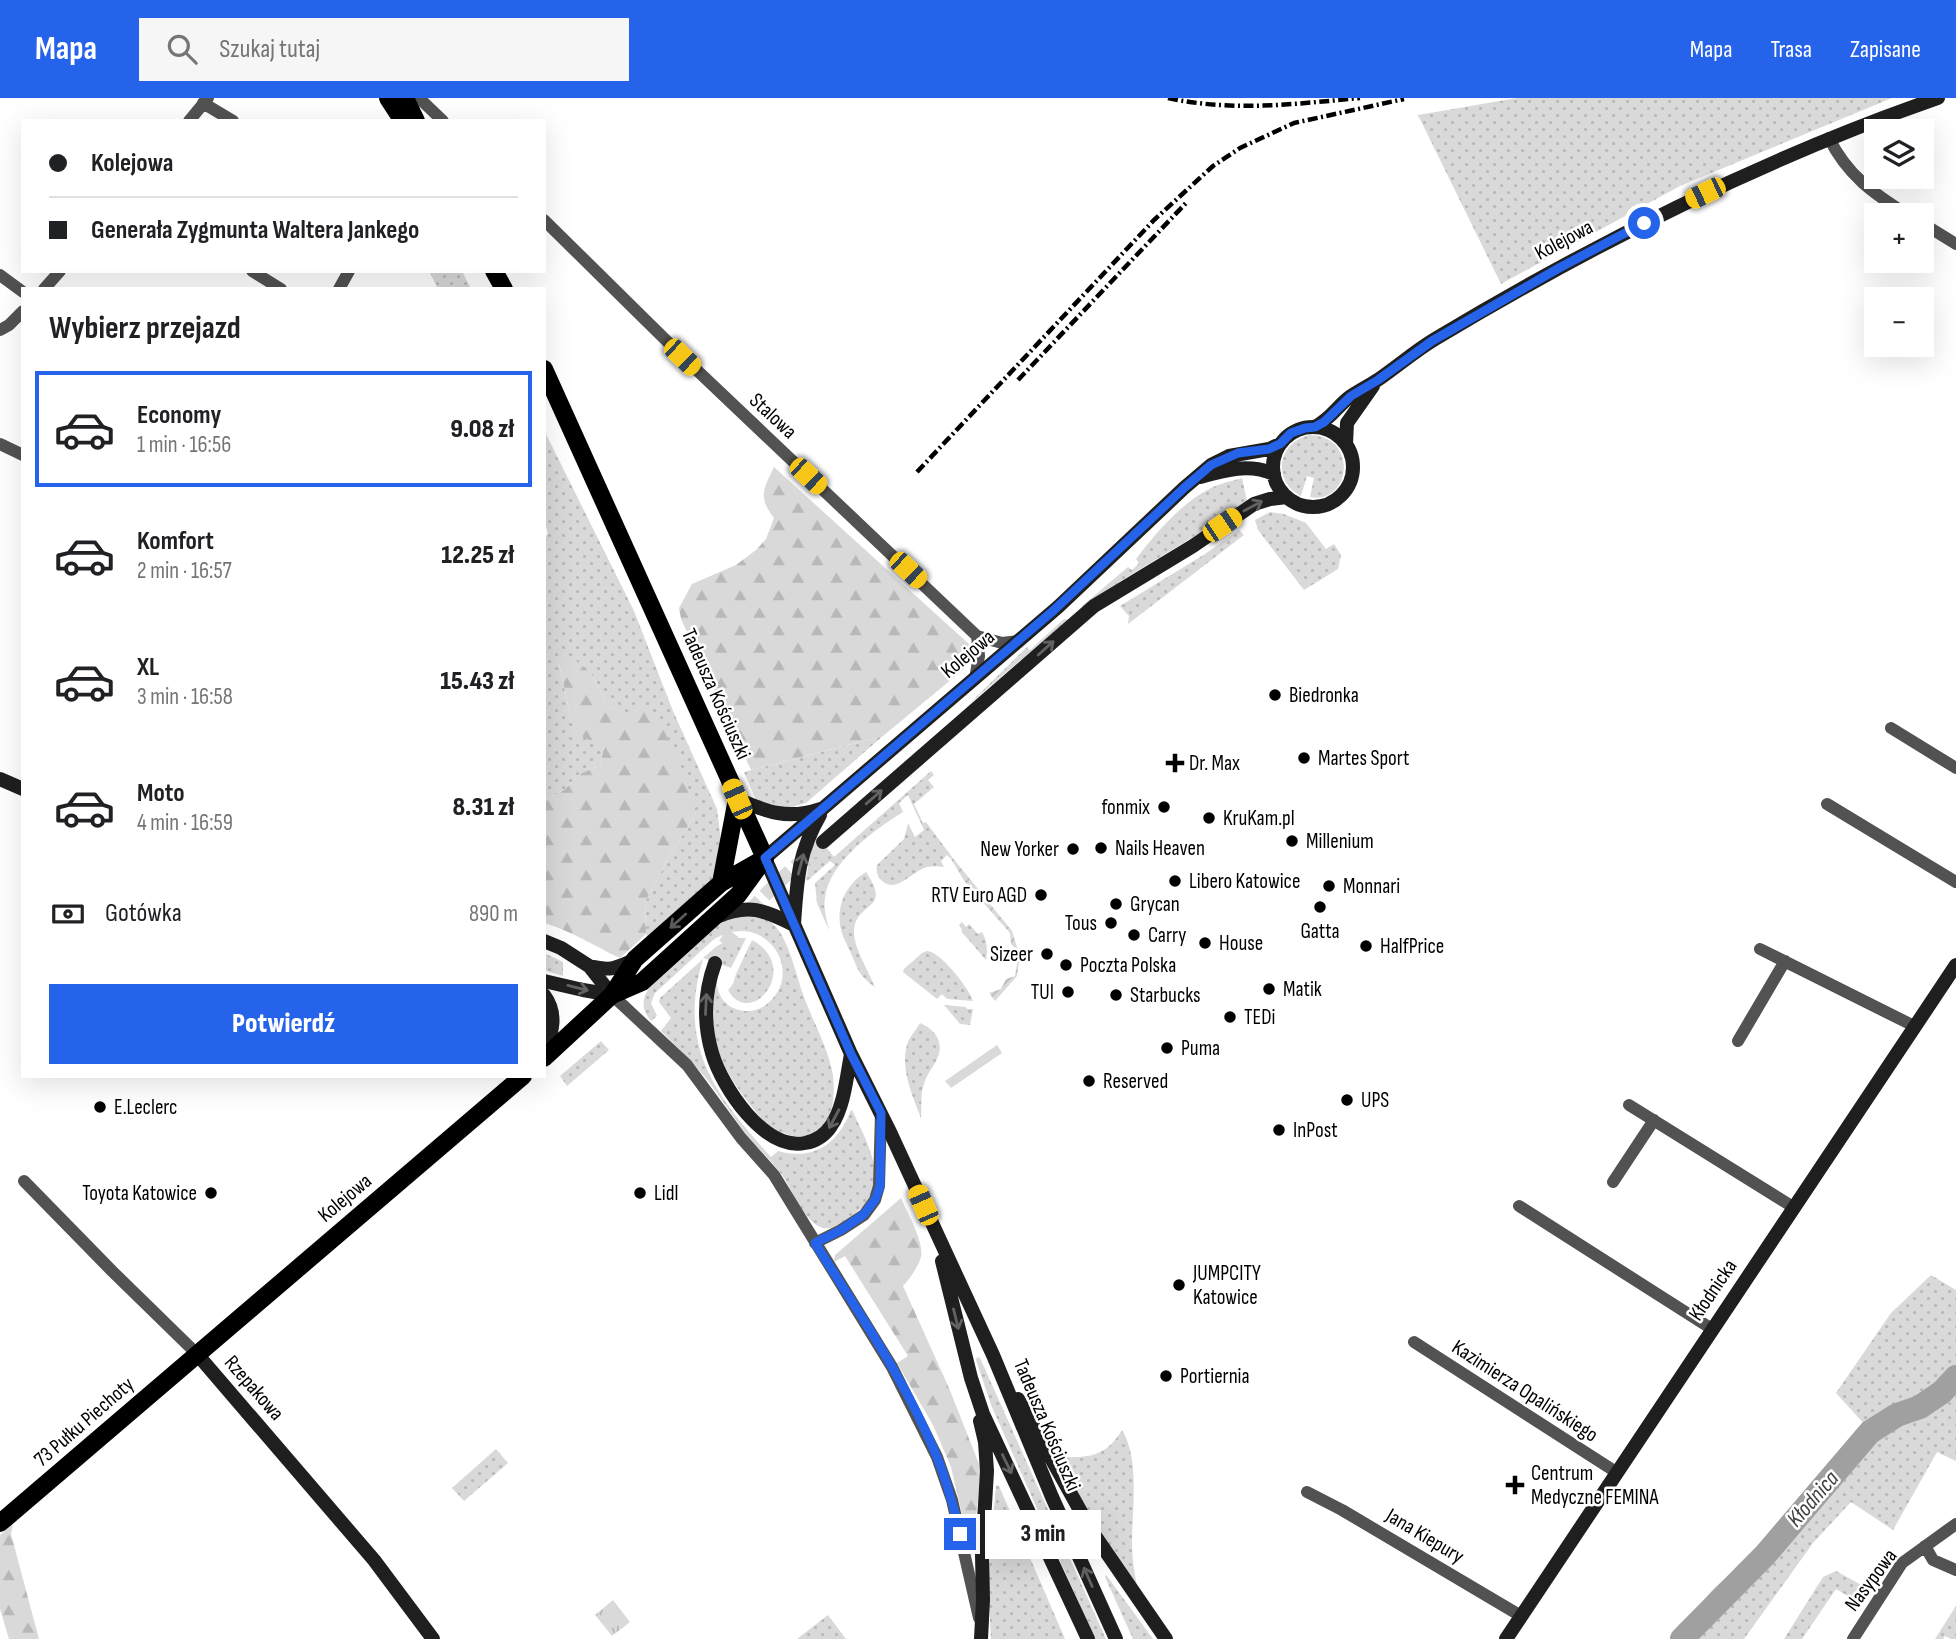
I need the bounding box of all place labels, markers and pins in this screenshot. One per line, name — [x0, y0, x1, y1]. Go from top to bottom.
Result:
place label: Biedronka — [1289, 683, 1359, 708]
marker: Biedronka — [1267, 687, 1283, 703]
place label: Martes Sport — [1318, 746, 1409, 771]
marker: Martes Sport — [1296, 750, 1312, 766]
place label: Dr. Max — [1189, 751, 1240, 776]
marker: Dr. Max — [1167, 755, 1183, 771]
place label: fonmix — [1101, 795, 1150, 820]
marker: fonmix — [1156, 799, 1172, 815]
place label: KruKam.pl — [1223, 806, 1295, 831]
marker: KruKam.pl — [1201, 810, 1217, 826]
place label: Millenium — [1306, 829, 1374, 854]
marker: Millenium — [1284, 833, 1300, 849]
place label: Nails Heaven — [1115, 836, 1205, 861]
place label: New Yorker — [980, 837, 1059, 862]
marker: Nails Heaven — [1093, 840, 1109, 856]
marker: New Yorker — [1065, 841, 1081, 857]
place label: Libero Katowice — [1189, 869, 1300, 894]
marker: Libero Katowice — [1167, 873, 1183, 889]
place label: Monnari — [1343, 874, 1400, 899]
marker: Monnari — [1321, 878, 1337, 894]
place label: RTV Euro AGD — [931, 883, 1027, 908]
marker: RTV Euro AGD — [1033, 887, 1049, 903]
place label: Grycan — [1130, 892, 1180, 917]
marker: Grycan — [1108, 896, 1124, 912]
marker: Gatta — [1312, 899, 1328, 915]
place label: Tous — [1065, 911, 1097, 936]
marker: Tous — [1103, 915, 1119, 931]
place label: Gatta — [1300, 919, 1340, 944]
place label: Carry — [1148, 923, 1186, 948]
marker: Carry — [1126, 927, 1142, 943]
place label: House — [1219, 931, 1263, 956]
place label: HalfPrice — [1380, 934, 1444, 959]
marker: House — [1197, 935, 1213, 951]
marker: HalfPrice — [1358, 938, 1374, 954]
place label: Sizeer — [990, 942, 1033, 967]
marker: Sizeer — [1039, 946, 1055, 962]
place label: Poczta Polska — [1080, 953, 1176, 978]
marker: Poczta Polska — [1058, 957, 1074, 973]
place label: Matik — [1283, 977, 1322, 1002]
place label: TUI — [1031, 980, 1054, 1005]
marker: Matik — [1261, 981, 1277, 997]
place label: Starbucks — [1130, 983, 1201, 1008]
marker: TUI — [1060, 984, 1076, 1000]
marker: Starbucks — [1108, 987, 1124, 1003]
place label: TEDi — [1244, 1005, 1275, 1030]
marker: TEDi — [1222, 1009, 1238, 1025]
place label: Puma — [1181, 1036, 1220, 1061]
marker: Puma — [1159, 1040, 1175, 1056]
place label: Reserved — [1103, 1069, 1168, 1094]
marker: Reserved — [1081, 1073, 1097, 1089]
place label: UPS — [1361, 1088, 1389, 1113]
marker: UPS — [1339, 1092, 1355, 1108]
place label: E.Leclerc — [114, 1095, 177, 1120]
marker: E.Leclerc — [92, 1099, 108, 1115]
place label: InPost — [1293, 1118, 1338, 1143]
marker: InPost — [1271, 1122, 1287, 1138]
place label: Toyota Katowice — [82, 1181, 197, 1206]
place label: Lidl — [654, 1181, 678, 1206]
marker: Toyota Katowice — [203, 1185, 219, 1201]
marker: Lidl — [632, 1185, 648, 1201]
place label: JUMPCITY Katowice — [1192, 1261, 1261, 1310]
marker: JUMPCITY Katowice — [1171, 1277, 1187, 1293]
place label: Portiernia — [1180, 1364, 1250, 1389]
marker: Portiernia — [1158, 1368, 1174, 1384]
place label: Centrum Medyczne FEMINA — [1531, 1461, 1660, 1510]
marker: Centrum Medyczne FEMINA — [1505, 1475, 1525, 1495]

